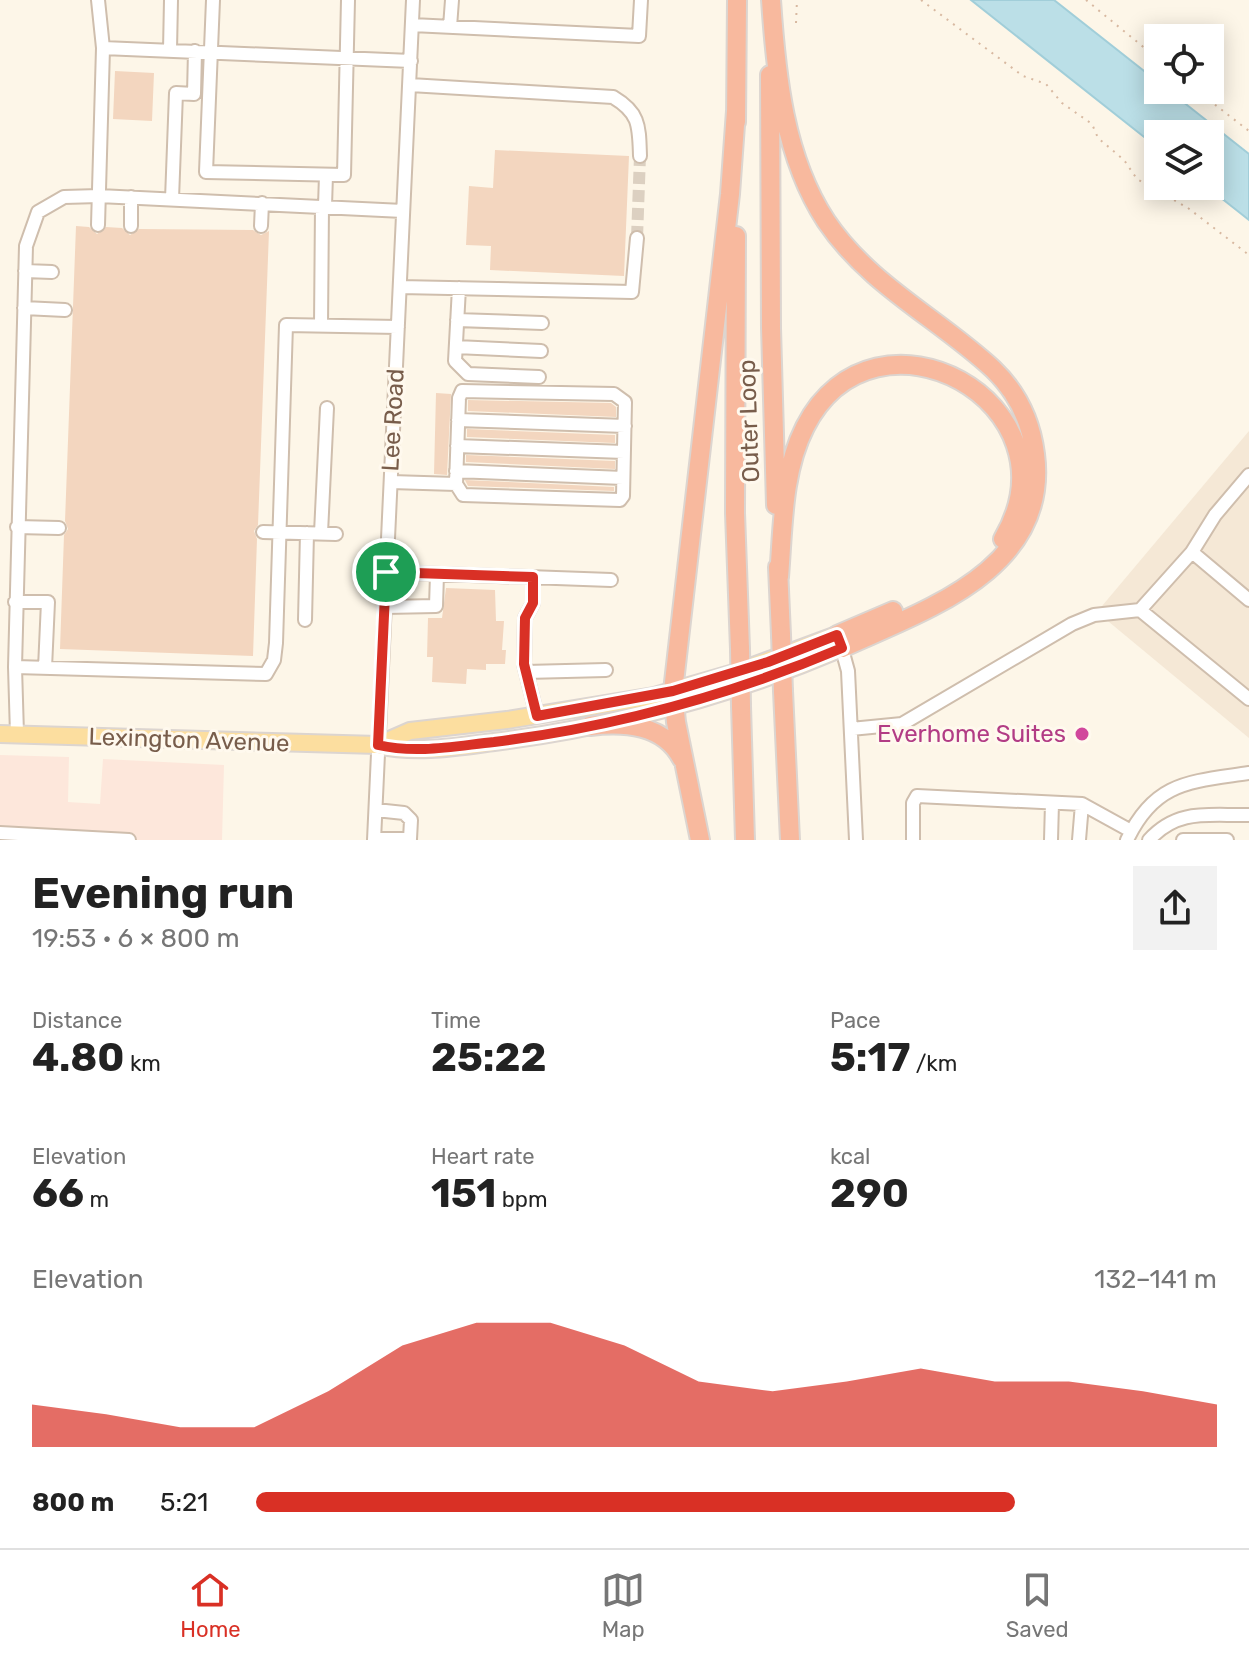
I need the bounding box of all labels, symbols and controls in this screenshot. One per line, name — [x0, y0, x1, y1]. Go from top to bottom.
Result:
map controls — [1144, 24, 1224, 200]
button: locate — [1144, 24, 1224, 104]
button: layers — [1144, 120, 1224, 200]
street label: Outer Loop — [733, 359, 765, 483]
street label: Lee Road — [376, 368, 410, 472]
pin — [352, 538, 420, 606]
icon: arrive — [364, 550, 408, 594]
place label: Everhome Suites — [877, 720, 1066, 748]
street label: Lexington Avenue — [88, 723, 290, 757]
marker: Everhome Suites — [1073, 725, 1091, 743]
button: share — [1133, 866, 1217, 950]
text: Evening run — [32, 867, 294, 919]
text: 19:53 · 6 × 800 m — [32, 923, 240, 954]
text: Distance — [32, 1007, 122, 1034]
text: Time — [431, 1007, 481, 1034]
text: Pace — [830, 1007, 881, 1034]
text: 4.80 — [32, 1034, 125, 1081]
text: 25:22 — [431, 1034, 547, 1081]
text: 5:17 — [830, 1034, 910, 1081]
text: km — [125, 1050, 161, 1077]
text: /km — [910, 1050, 957, 1077]
text: Elevation — [32, 1143, 126, 1170]
text: Heart rate — [431, 1143, 535, 1170]
text: kcal — [830, 1143, 870, 1170]
text: 66 — [32, 1170, 84, 1217]
text: 151 — [431, 1170, 496, 1217]
text: 290 — [830, 1170, 909, 1217]
text: m — [84, 1186, 109, 1213]
text: bpm — [496, 1186, 547, 1213]
text: Elevation — [32, 1264, 143, 1295]
text: 132–141 m — [1094, 1264, 1217, 1295]
text: 800 m — [32, 1487, 114, 1518]
text: 5:21 — [160, 1487, 209, 1518]
tab: Home — [180, 1568, 241, 1643]
tab: Map — [601, 1568, 645, 1643]
tab: Saved — [1006, 1568, 1069, 1643]

